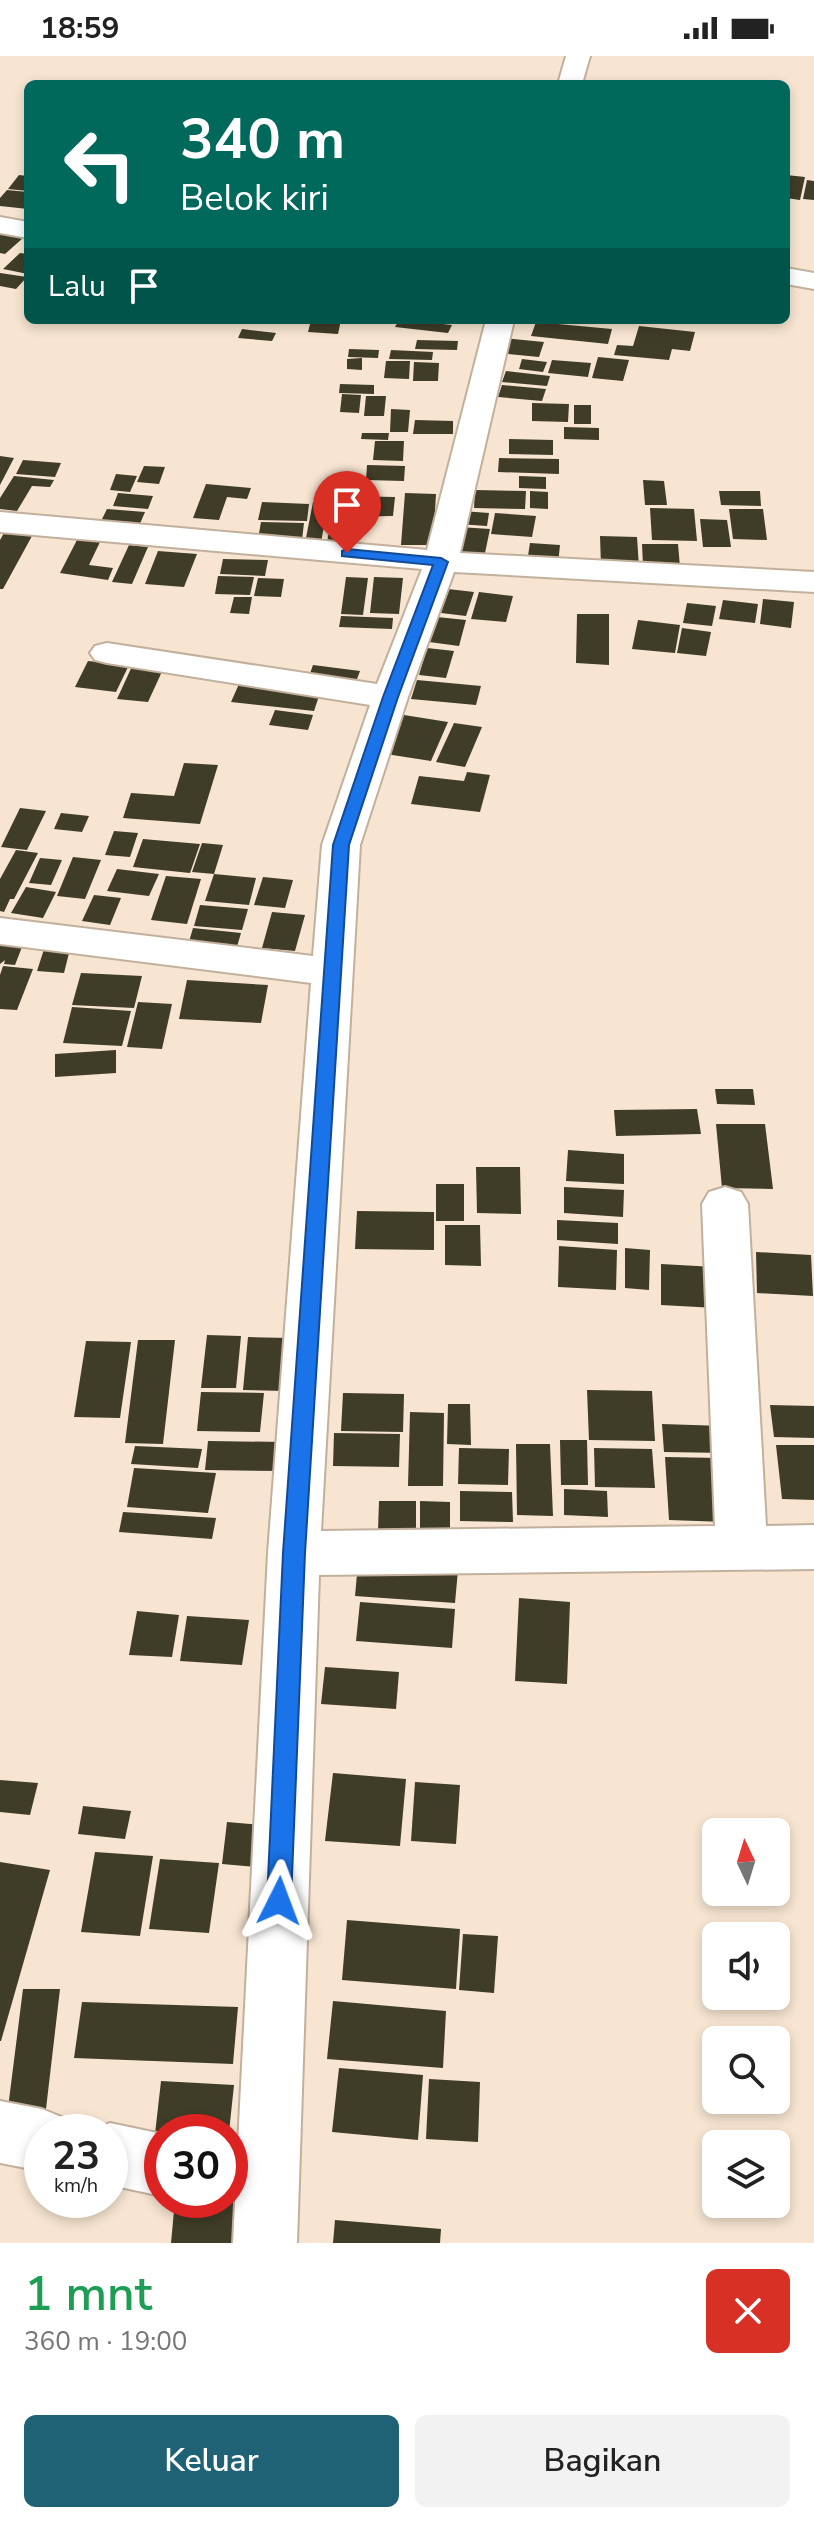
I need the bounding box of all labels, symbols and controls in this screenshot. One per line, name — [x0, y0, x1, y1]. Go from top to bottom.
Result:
text: 18:59 — [40, 8, 119, 49]
text: 340 m — [180, 101, 345, 178]
icon: left — [48, 112, 152, 216]
text: Belok kiri — [180, 174, 329, 223]
icon: arrive — [122, 264, 166, 308]
text: Lalu — [48, 266, 106, 307]
pin — [313, 471, 381, 553]
icon: arrive — [325, 483, 369, 527]
north arrow — [702, 1818, 790, 1906]
map controls — [702, 1818, 790, 2218]
position arrow — [237, 1859, 321, 1943]
button: sound — [702, 1922, 790, 2010]
button: search — [702, 2026, 790, 2114]
speed limit sign: 30 — [144, 2114, 248, 2218]
text: 23 — [52, 2129, 100, 2183]
button: layers — [702, 2130, 790, 2218]
text: km/h — [54, 2172, 98, 2199]
text: 1 mnt — [24, 2261, 152, 2327]
button: close — [706, 2269, 790, 2353]
text: 360 m · 19:00 — [24, 2324, 187, 2359]
button: Keluar — [24, 2415, 399, 2507]
button: Bagikan — [415, 2415, 790, 2507]

